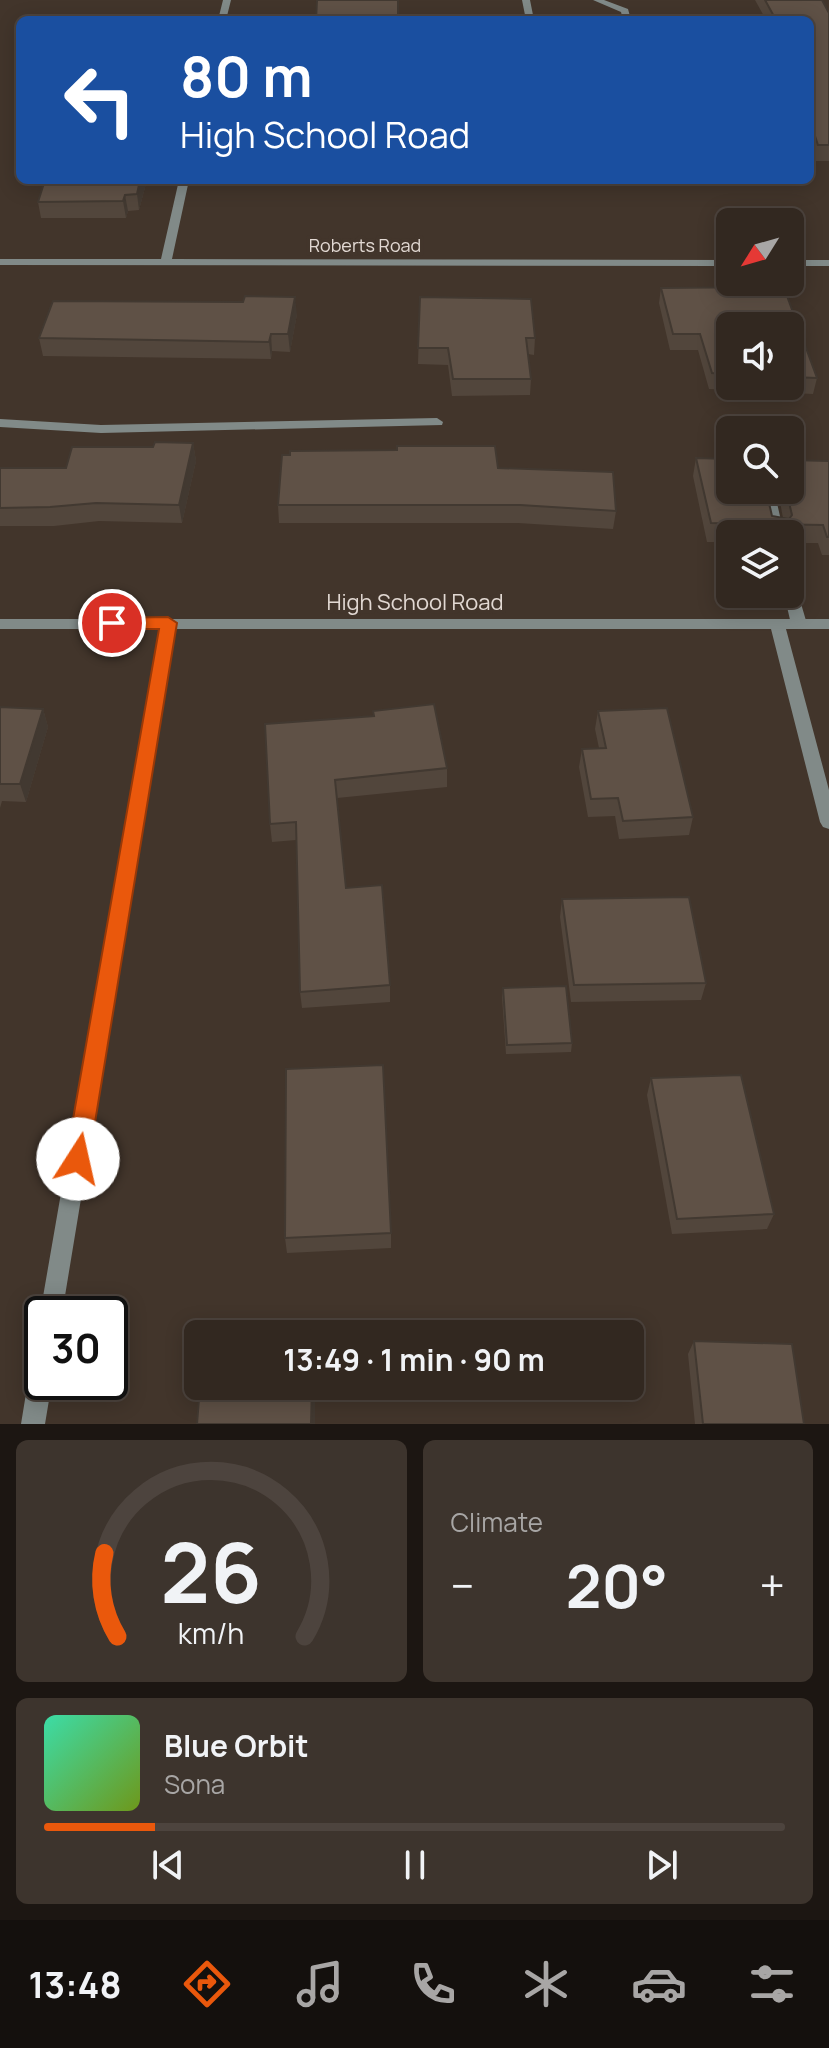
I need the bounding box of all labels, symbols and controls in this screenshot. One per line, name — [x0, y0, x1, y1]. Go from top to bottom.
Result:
text: 80 m — [180, 37, 313, 114]
icon: left — [48, 48, 152, 152]
text: High School Road — [180, 110, 470, 159]
north arrow — [716, 208, 804, 296]
map controls — [716, 208, 804, 608]
street label: Roberts Road — [309, 233, 421, 257]
button: sound — [716, 312, 804, 400]
button: search — [716, 416, 804, 504]
button: layers — [716, 520, 804, 608]
street label: High School Road — [326, 587, 504, 617]
pin — [78, 589, 146, 657]
icon: arrive — [90, 601, 134, 645]
position arrow — [36, 1117, 120, 1201]
speed limit sign: 30 — [24, 1296, 128, 1400]
text: 13:49 · 1 min · 90 m — [283, 1339, 545, 1380]
text: Climate — [451, 1504, 543, 1540]
text: 26 — [161, 1514, 262, 1628]
text: 20° — [566, 1544, 668, 1626]
text: − — [451, 1555, 474, 1615]
text: + — [760, 1555, 785, 1615]
text: km/h — [178, 1614, 244, 1653]
text: Blue Orbit — [164, 1725, 309, 1766]
text: Sona — [164, 1766, 225, 1802]
icon: previous — [146, 1843, 190, 1887]
icon: pause — [393, 1843, 437, 1887]
icon: next — [640, 1843, 684, 1887]
icon: directions — [179, 1956, 235, 2012]
icon: music — [292, 1956, 348, 2012]
icon: phone — [405, 1956, 461, 2012]
icon: climate — [518, 1956, 574, 2012]
icon: car — [631, 1956, 687, 2012]
icon: filters — [744, 1956, 800, 2012]
text: 13:48 — [29, 1960, 122, 2009]

